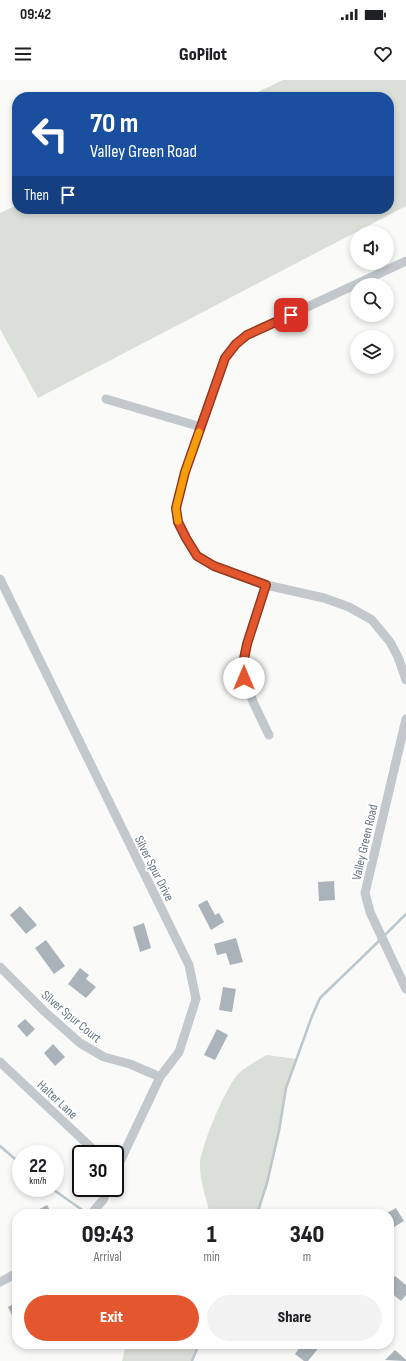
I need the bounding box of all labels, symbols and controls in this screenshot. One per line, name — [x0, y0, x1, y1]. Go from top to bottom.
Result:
text: 09:42 — [20, 5, 51, 24]
icon: menu — [12, 43, 34, 65]
icon: heart — [372, 43, 394, 65]
text: GoPilot — [179, 44, 227, 65]
text: 70 m — [90, 107, 138, 140]
icon: left — [24, 108, 76, 160]
text: Valley Green Road — [90, 141, 197, 162]
icon: arrive — [57, 184, 79, 206]
text: Then — [24, 186, 49, 205]
map controls — [350, 226, 394, 374]
button: sound — [350, 226, 394, 270]
button: search — [350, 278, 394, 322]
pin — [274, 298, 308, 332]
icon: arrive — [280, 304, 302, 326]
button: layers — [350, 330, 394, 374]
position arrow — [223, 657, 265, 699]
street label: Valley Green Road — [348, 803, 381, 882]
street label: Silver Spur Drive — [131, 833, 177, 904]
street label: Silver Spur Court — [38, 987, 105, 1047]
street label: Halter Lane — [34, 1077, 81, 1122]
speed limit sign: 30 — [72, 1145, 124, 1197]
text: 22 — [29, 1154, 47, 1178]
text: km/h — [29, 1175, 47, 1187]
text: 09:43 — [82, 1220, 134, 1249]
text: 1 — [207, 1220, 217, 1249]
text: 340 — [290, 1220, 324, 1249]
text: Arrival — [94, 1249, 122, 1265]
text: min — [204, 1249, 220, 1265]
text: m — [303, 1249, 311, 1265]
button: Exit — [24, 1295, 199, 1341]
button: Share — [207, 1295, 382, 1341]

